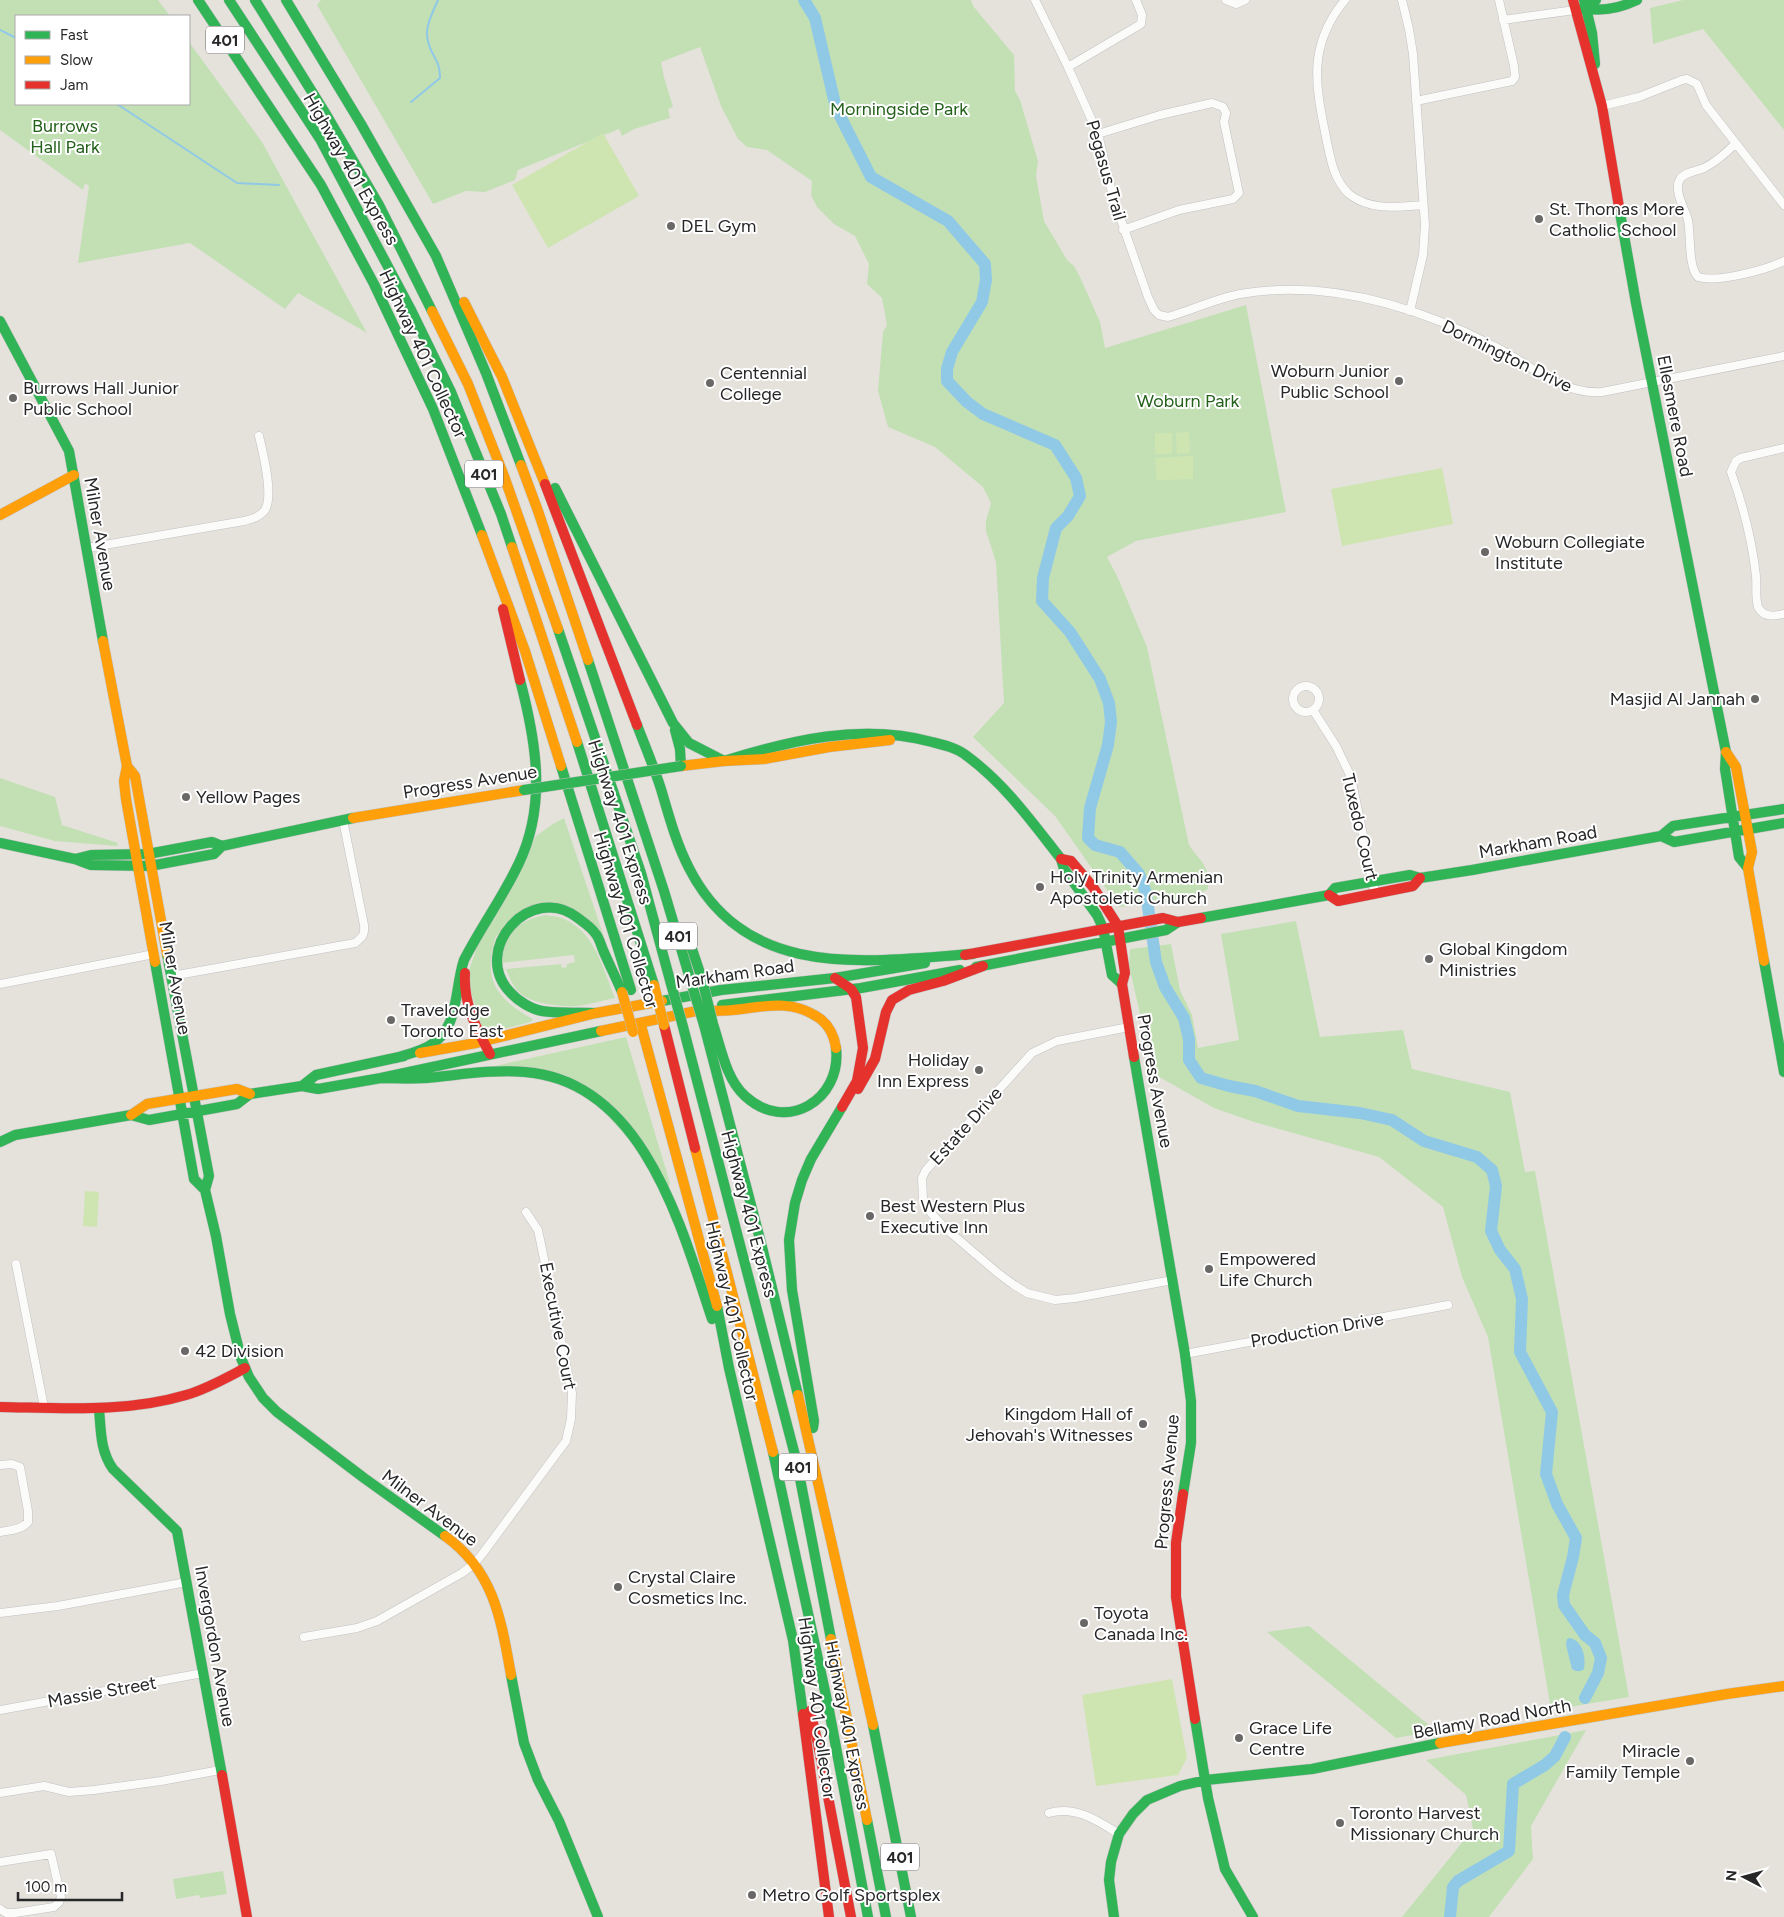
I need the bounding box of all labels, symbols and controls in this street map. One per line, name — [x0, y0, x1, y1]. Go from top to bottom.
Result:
legend — [15, 15, 190, 105]
text: Fast — [60, 26, 89, 44]
road number: 401 — [206, 26, 244, 54]
text: Slow — [60, 51, 93, 69]
text: Jam — [60, 76, 88, 94]
street label: Highway 401 Express — [298, 89, 404, 249]
park label: Morningside Park — [830, 98, 968, 120]
park label: Burrows Hall Park — [30, 115, 100, 158]
street label: Pegasus Trail — [1081, 117, 1131, 223]
place label: St. Thomas More Catholic School — [1549, 198, 1685, 241]
marker: St. Thomas More Catholic School — [1533, 213, 1545, 225]
place label: DEL Gym — [681, 215, 756, 237]
marker: DEL Gym — [665, 220, 677, 232]
street label: Highway 401 Collector — [374, 266, 472, 442]
street label: Dormington Drive — [1438, 315, 1576, 397]
street label: Ellesmere Road — [1652, 353, 1698, 479]
place label: Woburn Junior Public School — [1271, 360, 1389, 403]
place label: Centennial College — [720, 362, 807, 405]
marker: Woburn Junior Public School — [1393, 375, 1405, 387]
place label: Burrows Hall Junior Public School — [23, 377, 178, 420]
marker: Centennial College — [704, 377, 716, 389]
park label: Woburn Park — [1137, 390, 1239, 412]
marker: Burrows Hall Junior Public School — [7, 392, 19, 404]
road number: 401 — [465, 460, 503, 488]
street label: Milner Avenue — [79, 476, 121, 593]
place label: Woburn Collegiate Institute — [1495, 531, 1645, 574]
marker: Woburn Collegiate Institute — [1479, 546, 1491, 558]
place label: Masjid Al Jannah — [1610, 688, 1745, 710]
marker: Masjid Al Jannah — [1749, 693, 1761, 705]
street label: Highway 401 Express — [583, 737, 657, 907]
street label: Progress Avenue — [401, 761, 539, 803]
street label: Tuxedo Court — [1337, 771, 1383, 883]
place label: Yellow Pages — [196, 786, 301, 808]
marker: Yellow Pages — [180, 791, 192, 803]
street label: Markham Road — [1477, 821, 1599, 863]
street label: Highway 401 Collector — [589, 829, 663, 1011]
place label: Holy Trinity Armenian Apostoletic Church — [1050, 866, 1223, 909]
marker: Holy Trinity Armenian Apostoletic Church — [1034, 881, 1046, 893]
street label: Milner Avenue — [154, 920, 196, 1037]
road number: 401 — [659, 922, 697, 949]
place label: Global Kingdom Ministries — [1439, 938, 1567, 981]
marker: Global Kingdom Ministries — [1423, 953, 1435, 965]
street label: Markham Road — [674, 955, 796, 993]
place label: Travelodge Toronto East — [401, 999, 504, 1042]
street label: Progress Avenue — [1132, 1012, 1178, 1150]
marker: Travelodge Toronto East — [385, 1014, 397, 1026]
place label: Holiday Inn Express — [877, 1049, 970, 1092]
marker: Holiday Inn Express — [973, 1064, 985, 1076]
street label: Estate Drive — [925, 1082, 1007, 1170]
street label: Highway 401 Express — [716, 1128, 782, 1300]
place label: Best Western Plus Executive Inn — [880, 1195, 1025, 1238]
marker: Best Western Plus Executive Inn — [864, 1210, 876, 1222]
street label: Highway 401 Collector — [701, 1219, 763, 1403]
place label: Empowered Life Church — [1219, 1248, 1316, 1291]
street label: Executive Court — [535, 1260, 581, 1392]
marker: Empowered Life Church — [1203, 1263, 1215, 1275]
street label: Production Drive — [1249, 1307, 1385, 1353]
place label: 42 Division — [195, 1340, 284, 1362]
marker: 42 Division — [179, 1345, 191, 1357]
place label: Kingdom Hall of Jehovah's Witnesses — [966, 1403, 1133, 1446]
street label: Progress Avenue — [1150, 1413, 1184, 1550]
marker: Kingdom Hall of Jehovah's Witnesses — [1137, 1418, 1149, 1430]
road number: 401 — [779, 1454, 817, 1480]
street label: Milner Avenue — [378, 1465, 483, 1551]
street label: Invergordon Avenue — [190, 1564, 240, 1728]
place label: Crystal Claire Cosmetics Inc. — [628, 1566, 747, 1609]
marker: Crystal Claire Cosmetics Inc. — [612, 1581, 624, 1593]
place label: Toyota Canada Inc. — [1094, 1602, 1188, 1645]
street label: Highway 401 Collector — [793, 1615, 841, 1801]
marker: Toyota Canada Inc. — [1078, 1617, 1090, 1629]
street label: Highway 401 Express — [820, 1638, 874, 1812]
street label: Massie Street — [46, 1672, 158, 1712]
street label: Bellamy Road North — [1411, 1694, 1573, 1744]
place label: Grace Life Centre — [1249, 1717, 1332, 1760]
marker: Grace Life Centre — [1233, 1732, 1245, 1744]
place label: Miracle Family Temple — [1565, 1740, 1680, 1783]
marker: Miracle Family Temple — [1684, 1755, 1696, 1767]
place label: Toronto Harvest Missionary Church — [1350, 1802, 1499, 1845]
marker: Toronto Harvest Missionary Church — [1334, 1817, 1346, 1829]
road number: 401 — [881, 1844, 919, 1870]
north arrow — [1719, 1852, 1769, 1902]
text: N — [1723, 1869, 1741, 1882]
scale bar — [18, 1870, 121, 1902]
text: 100 m — [25, 1878, 67, 1896]
place label: Metro Golf Sportsplex — [762, 1884, 941, 1906]
marker: Metro Golf Sportsplex — [746, 1889, 758, 1901]

